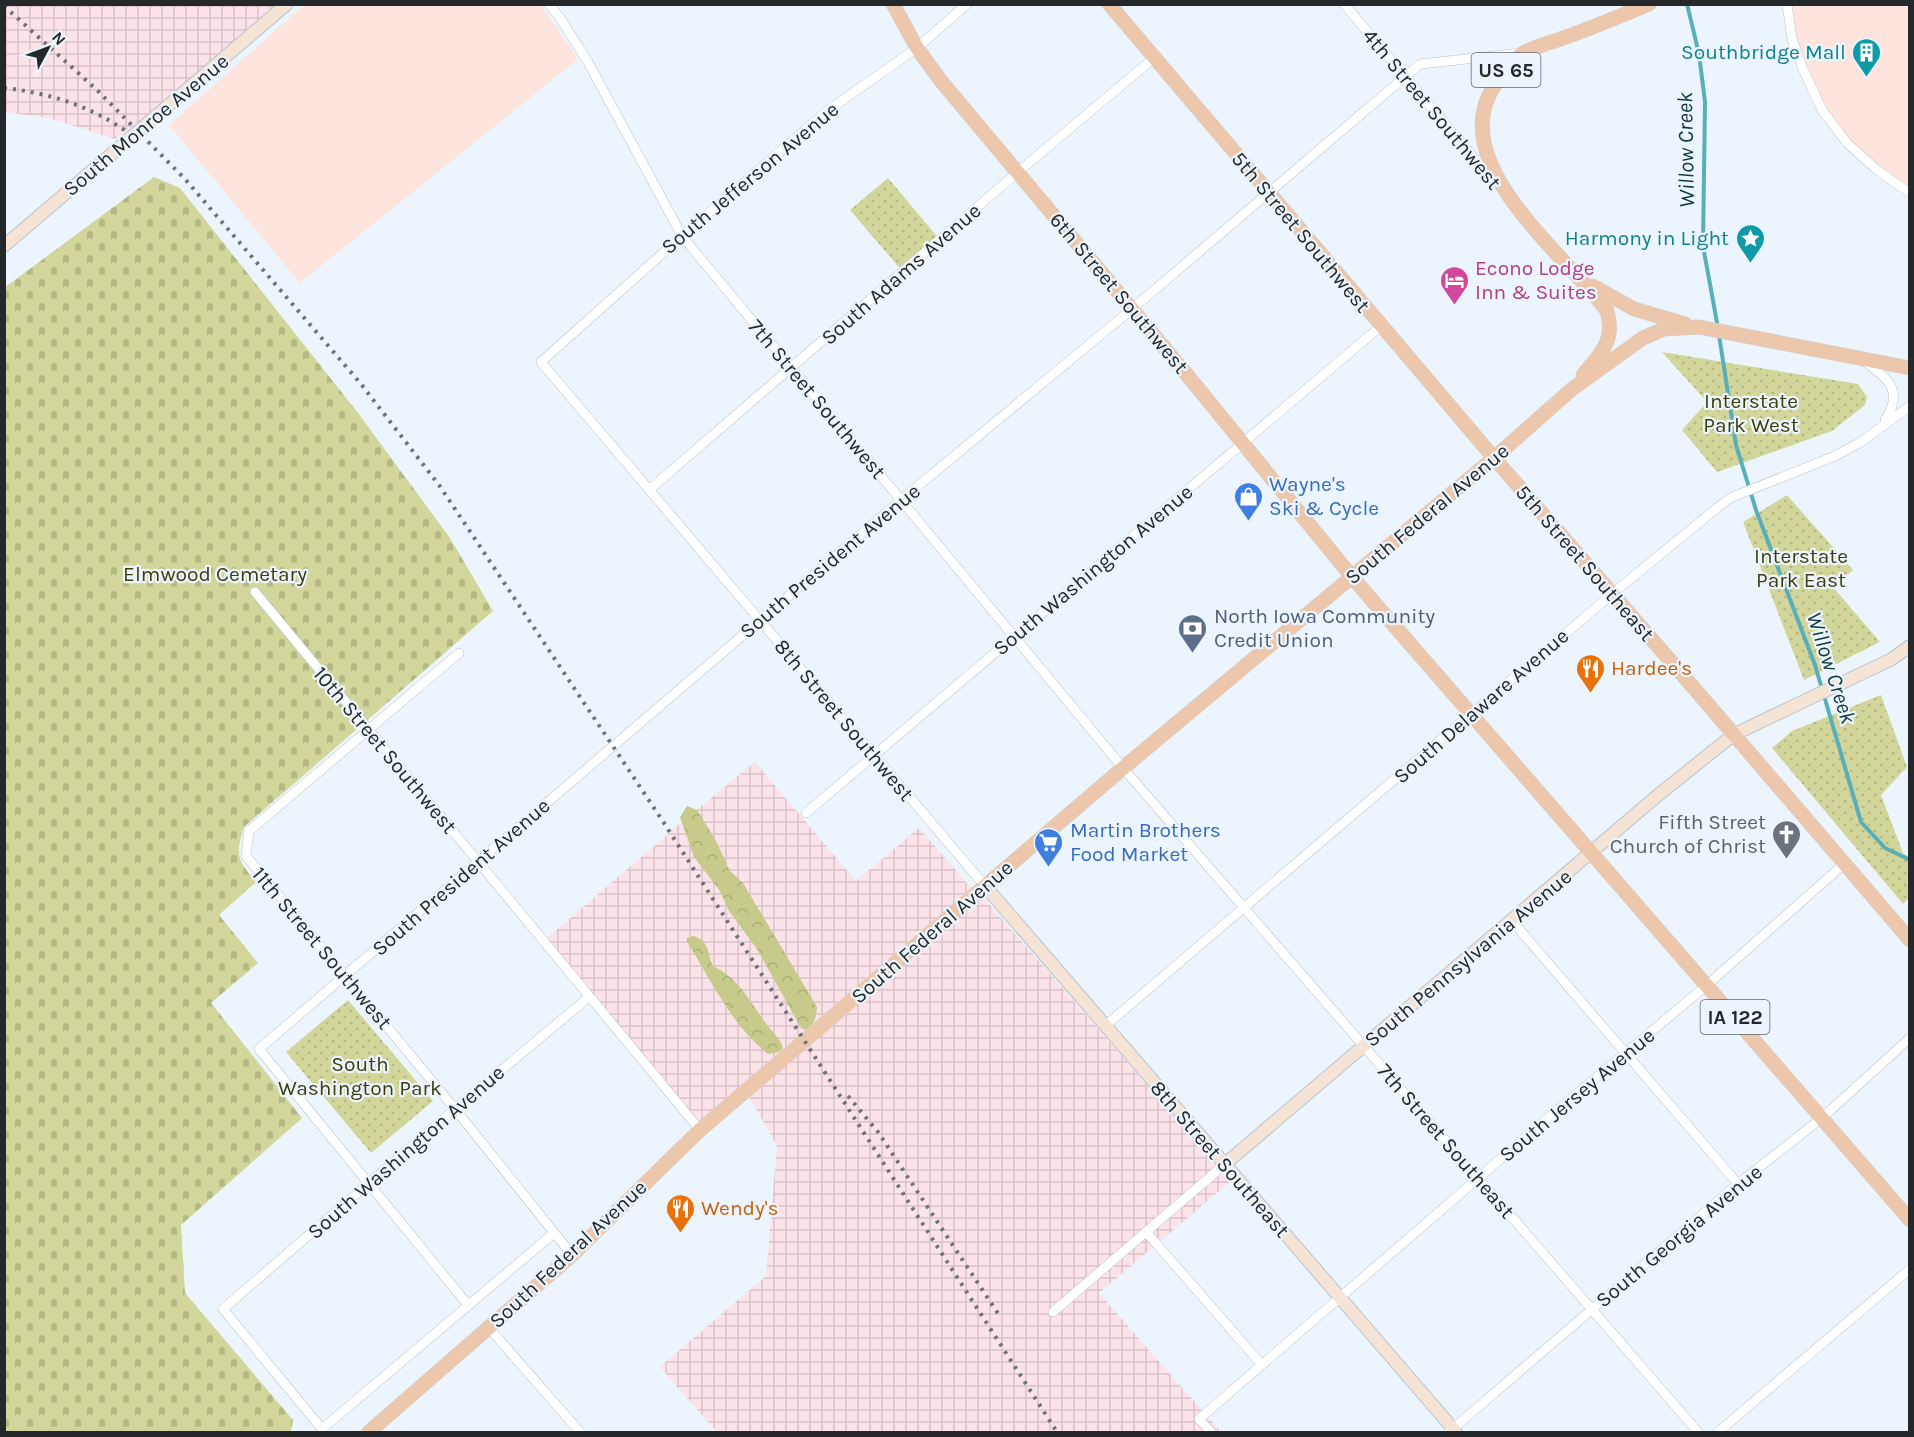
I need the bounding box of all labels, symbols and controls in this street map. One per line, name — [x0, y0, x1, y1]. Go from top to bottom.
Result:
north arrow — [18, 18, 78, 78]
street label: 4th Street Southwest — [1358, 24, 1506, 194]
text: N — [48, 28, 70, 49]
building icon: Southbridge Mall — [1851, 36, 1883, 78]
place label: Southbridge Mall — [1681, 40, 1846, 64]
street label: South Monroe Avenue — [58, 49, 234, 201]
road number: US 65 — [1472, 53, 1540, 87]
water label: Willow Creek — [1672, 91, 1700, 208]
street label: South Jefferson Avenue — [657, 97, 843, 259]
street label: 5th Street Southwest — [1227, 147, 1375, 317]
street label: South Adams Avenue — [816, 198, 986, 350]
street label: 6th Street Southwest — [1045, 208, 1193, 378]
place icon: Harmony in Light — [1734, 222, 1766, 264]
place label: Harmony in Light — [1565, 226, 1729, 250]
place label: Econo Lodge Inn & Suites — [1475, 256, 1597, 304]
hotel icon: Econo Lodge Inn & Suites — [1438, 264, 1470, 306]
street label: 7th Street Southwest — [743, 315, 891, 484]
park label: Interstate Park West — [1703, 389, 1799, 437]
street label: South Federal Avenue — [1340, 439, 1514, 589]
place label: Wayne's Ski & Cycle — [1269, 472, 1379, 520]
street label: South President Avenue — [735, 479, 925, 643]
street label: South Washington Avenue — [988, 480, 1198, 660]
shop icon: Wayne's Ski & Cycle — [1232, 480, 1264, 522]
street label: 5th Street Southeast — [1511, 480, 1659, 646]
park label: Interstate Park East — [1754, 544, 1848, 592]
park label: Elmwood Cemetary — [123, 562, 307, 586]
place label: North Iowa Community Credit Union — [1214, 604, 1435, 652]
water label: Willow Creek — [1801, 609, 1862, 728]
bank icon: North Iowa Community Credit Union — [1177, 612, 1209, 654]
street label: South Delaware Avenue — [1389, 624, 1573, 788]
street label: 8th Street Southwest — [769, 634, 919, 806]
restaurant icon: Hardee's — [1574, 652, 1606, 694]
place label: Hardee's — [1611, 656, 1692, 680]
street label: 10th Street Southwest — [308, 662, 462, 838]
street label: South President Avenue — [367, 793, 555, 961]
place label: Fifth Street Church of Christ — [1610, 810, 1766, 858]
place label: Martin Brothers Food Market — [1070, 818, 1221, 866]
church icon: Fifth Street Church of Christ — [1771, 818, 1803, 860]
supermarket icon: Martin Brothers Food Market — [1033, 826, 1065, 868]
street label: South Federal Avenue — [846, 855, 1018, 1009]
street label: 11th Street Southwest — [247, 862, 397, 1034]
street label: South Pennsylvania Avenue — [1359, 864, 1577, 1052]
road number: IA 122 — [1700, 1000, 1770, 1034]
street label: South Jersey Avenue — [1495, 1023, 1659, 1167]
park label: South Washington Park — [278, 1052, 442, 1100]
street label: 7th Street Southeast — [1372, 1059, 1520, 1223]
street label: South Washington Avenue — [303, 1060, 509, 1244]
street label: 8th Street Southeast — [1145, 1076, 1295, 1242]
street label: South Georgia Avenue — [1591, 1160, 1767, 1312]
street label: South Federal Avenue — [484, 1175, 652, 1333]
restaurant icon: Wendy's — [664, 1192, 696, 1234]
place label: Wendy's — [701, 1196, 779, 1220]

